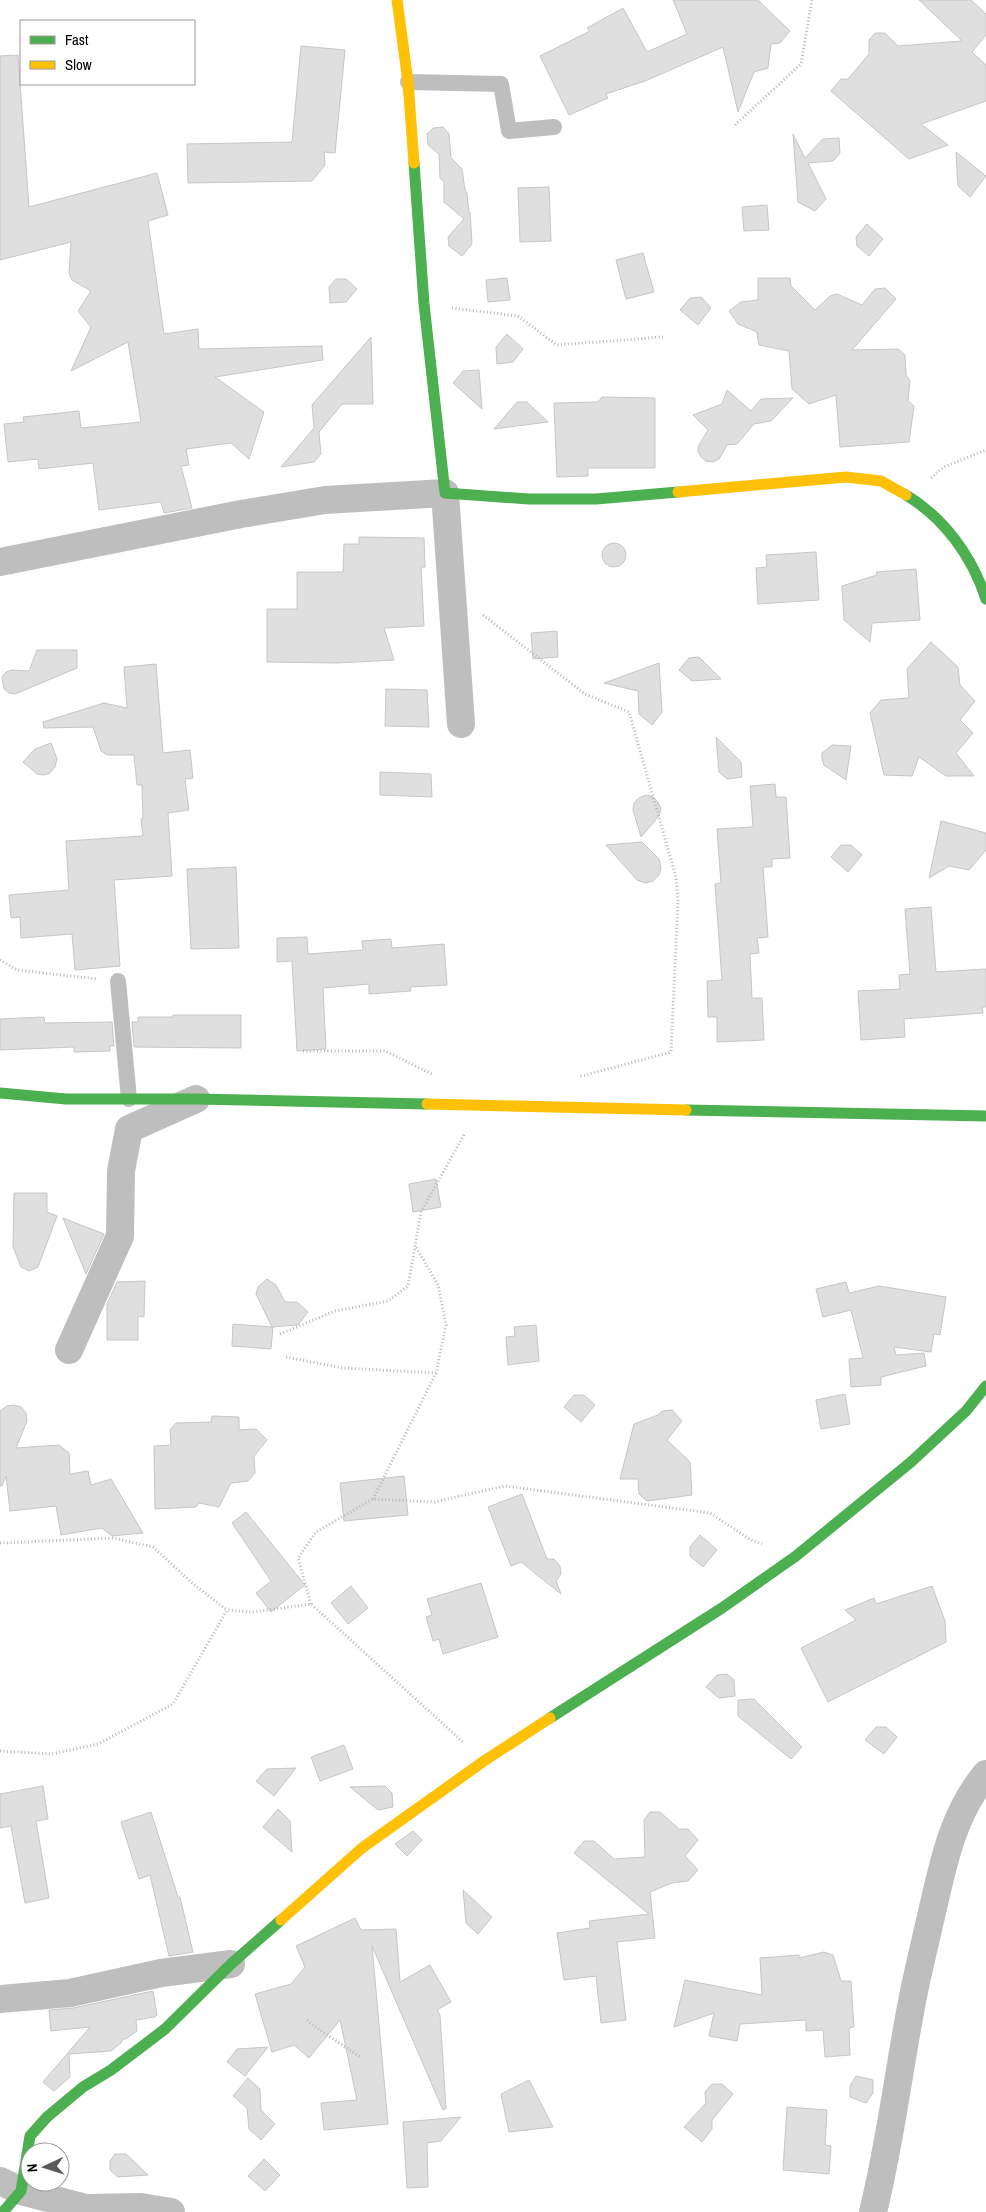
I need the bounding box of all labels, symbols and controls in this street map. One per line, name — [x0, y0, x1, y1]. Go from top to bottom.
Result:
legend — [20, 20, 195, 85]
text: Fast — [65, 29, 89, 50]
text: Slow — [65, 54, 92, 75]
north arrow — [20, 2142, 70, 2192]
text: N — [23, 2163, 41, 2173]

